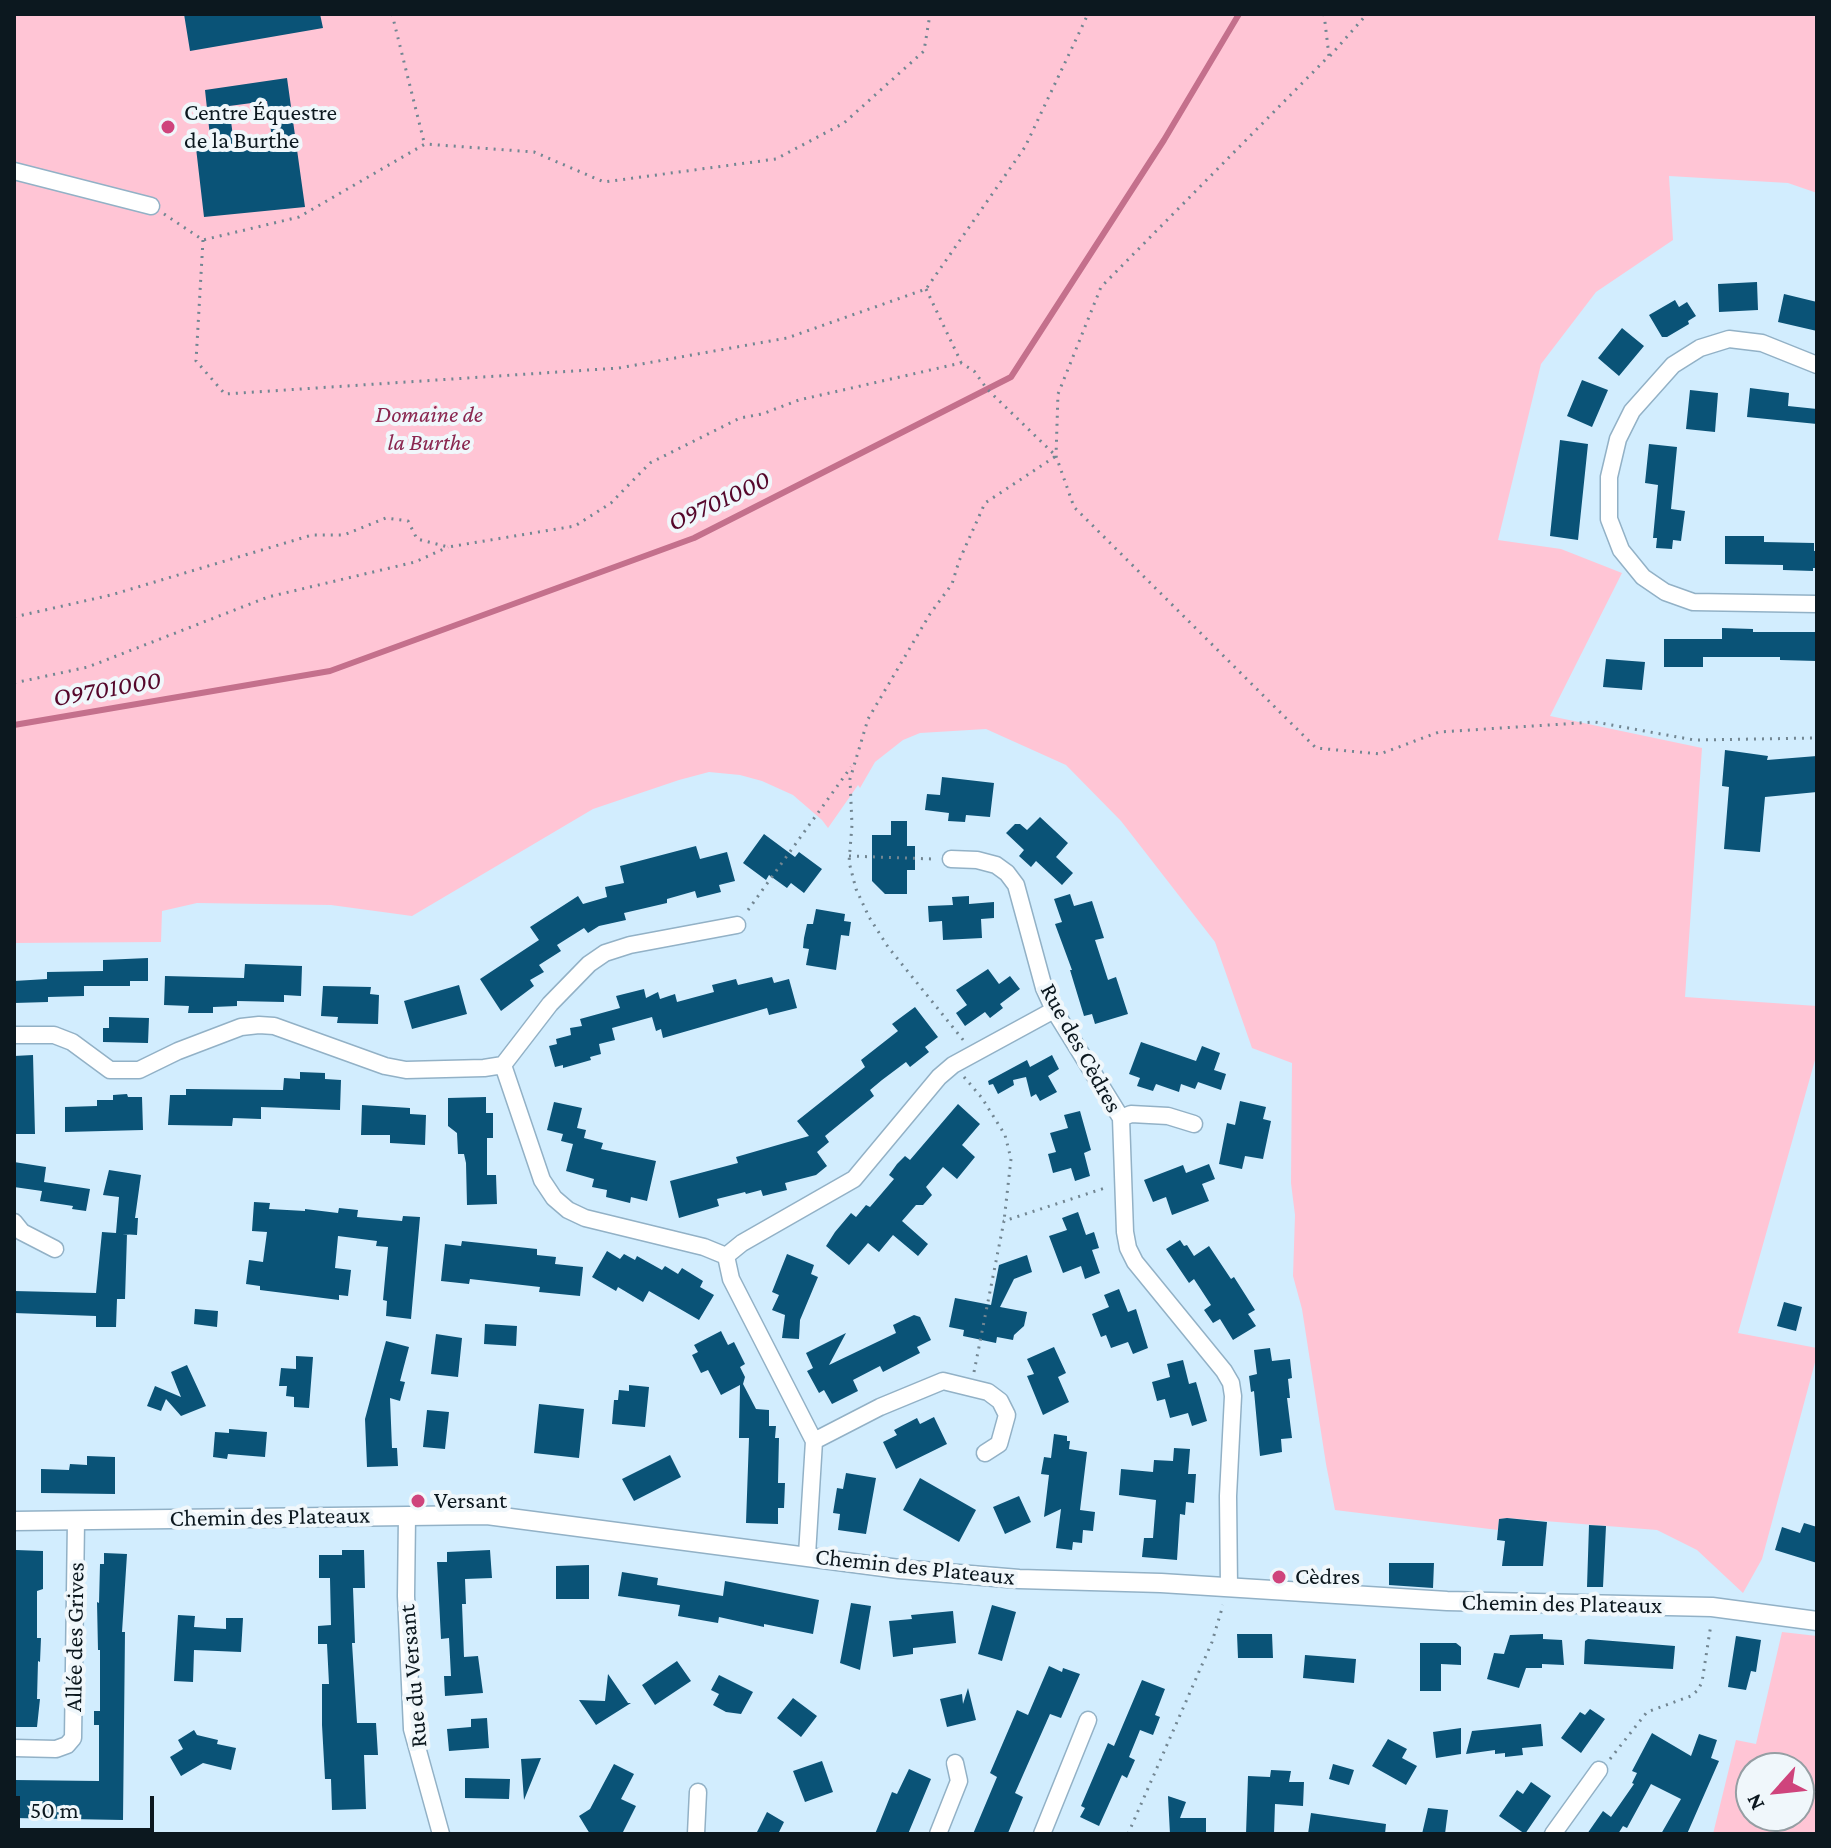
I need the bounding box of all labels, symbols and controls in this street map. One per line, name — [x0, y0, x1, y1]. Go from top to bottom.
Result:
place label: Centre Équestre de la Burthe — [184, 99, 337, 155]
marker: Centre Équestre de la Burthe — [159, 118, 177, 136]
park label: Domaine de la Burthe — [375, 401, 483, 457]
water label: O9701000 — [663, 464, 775, 538]
water label: O9701000 — [51, 664, 163, 714]
street label: Rue des Cèdres — [1034, 978, 1128, 1118]
place label: Versant — [434, 1487, 507, 1515]
marker: Versant — [409, 1492, 427, 1510]
street label: Chemin des Plateaux — [169, 1501, 371, 1533]
street label: Chemin des Plateaux — [814, 1542, 1016, 1592]
street label: Allée des Grives — [59, 1562, 91, 1712]
place label: Cèdres — [1295, 1563, 1360, 1591]
marker: Cèdres — [1270, 1568, 1288, 1586]
street label: Chemin des Plateaux — [1461, 1588, 1663, 1620]
street label: Rue du Versant — [392, 1603, 434, 1749]
north arrow — [1735, 1752, 1815, 1832]
scale bar — [20, 1780, 158, 1830]
text: N — [1740, 1790, 1769, 1815]
text: 50 m — [30, 1796, 79, 1823]

